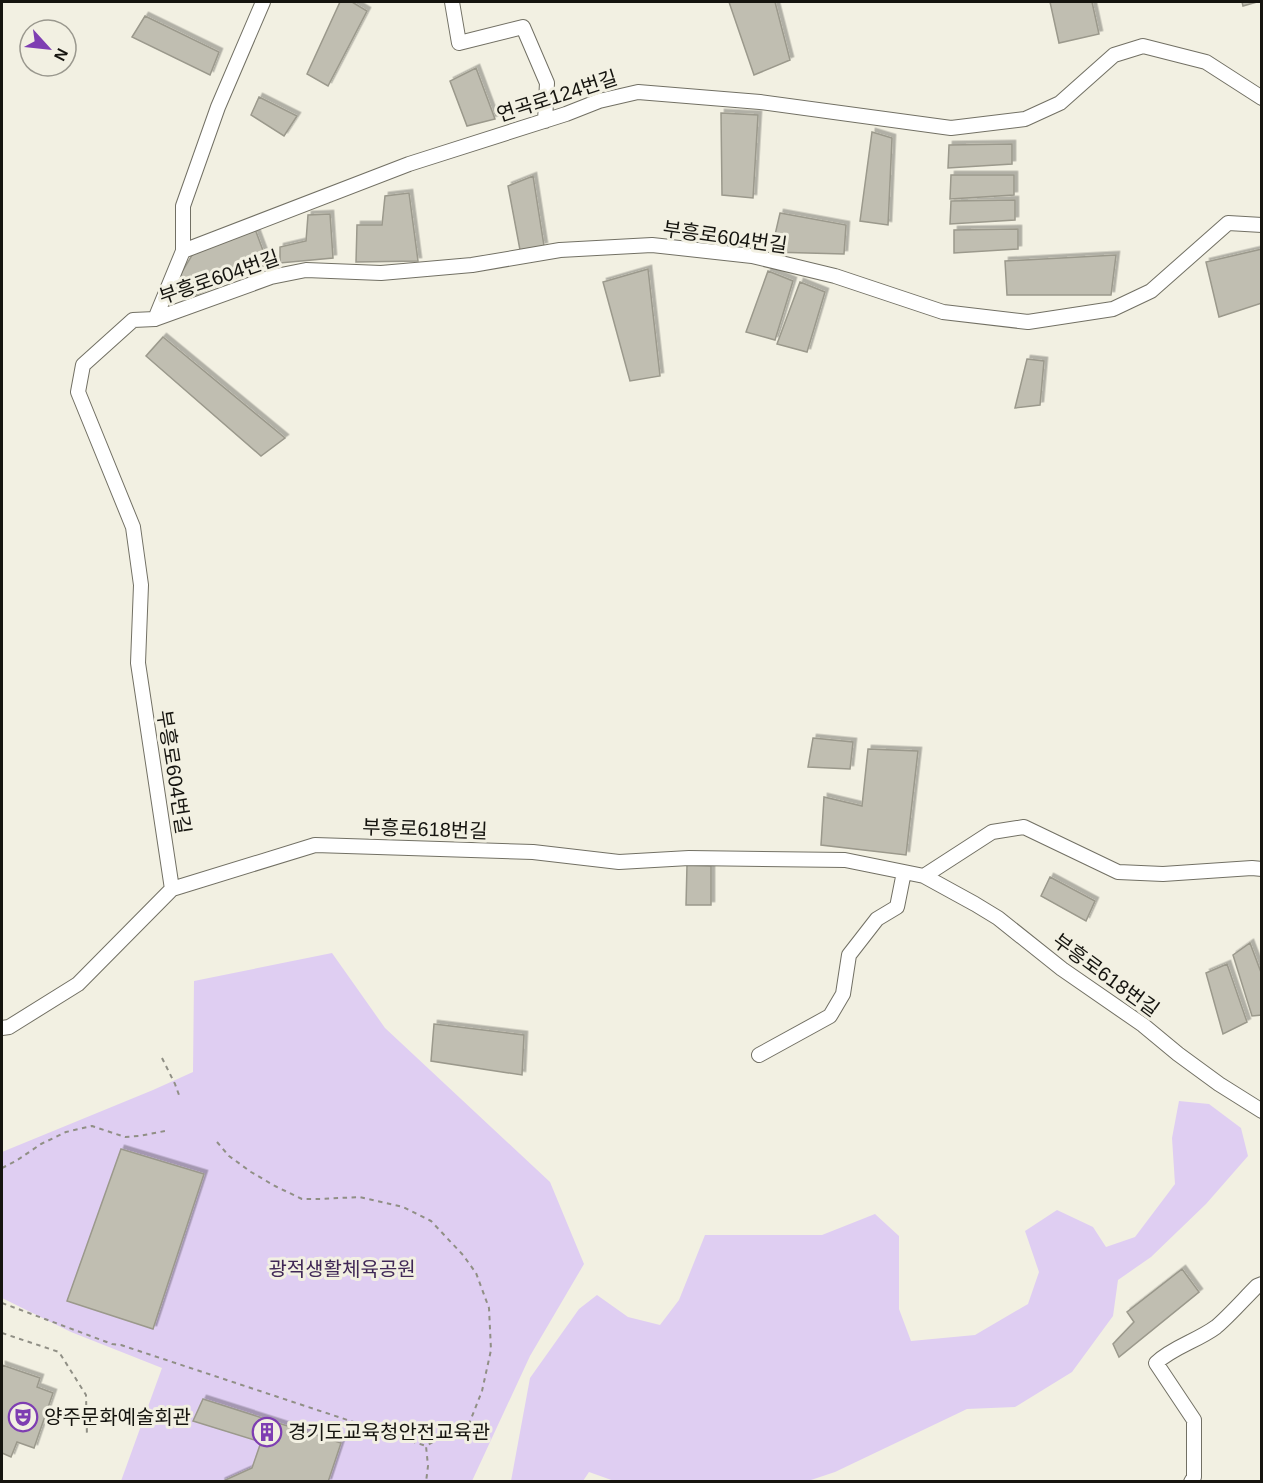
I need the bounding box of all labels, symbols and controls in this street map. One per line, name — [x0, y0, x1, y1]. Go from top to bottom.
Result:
north arrow — [18, 18, 78, 78]
text: N — [51, 46, 71, 64]
street label: 연곡로124번길 — [494, 66, 620, 126]
street label: 부흥로604번길 — [661, 217, 789, 257]
street label: 부흥로604번길 — [156, 246, 282, 308]
street label: 부흥로604번길 — [153, 708, 195, 836]
street label: 부흥로618번길 — [362, 816, 488, 842]
street label: 부흥로618번길 — [1049, 929, 1163, 1021]
park label: 광적생활체육공원 — [268, 1258, 416, 1280]
theatre icon: 양주문화예술회관 — [7, 1401, 39, 1433]
place label: 양주문화예술회관 — [44, 1406, 191, 1428]
building icon: 경기도교육청안전교육관 — [251, 1416, 283, 1448]
place label: 경기도교육청안전교육관 — [288, 1421, 490, 1443]

